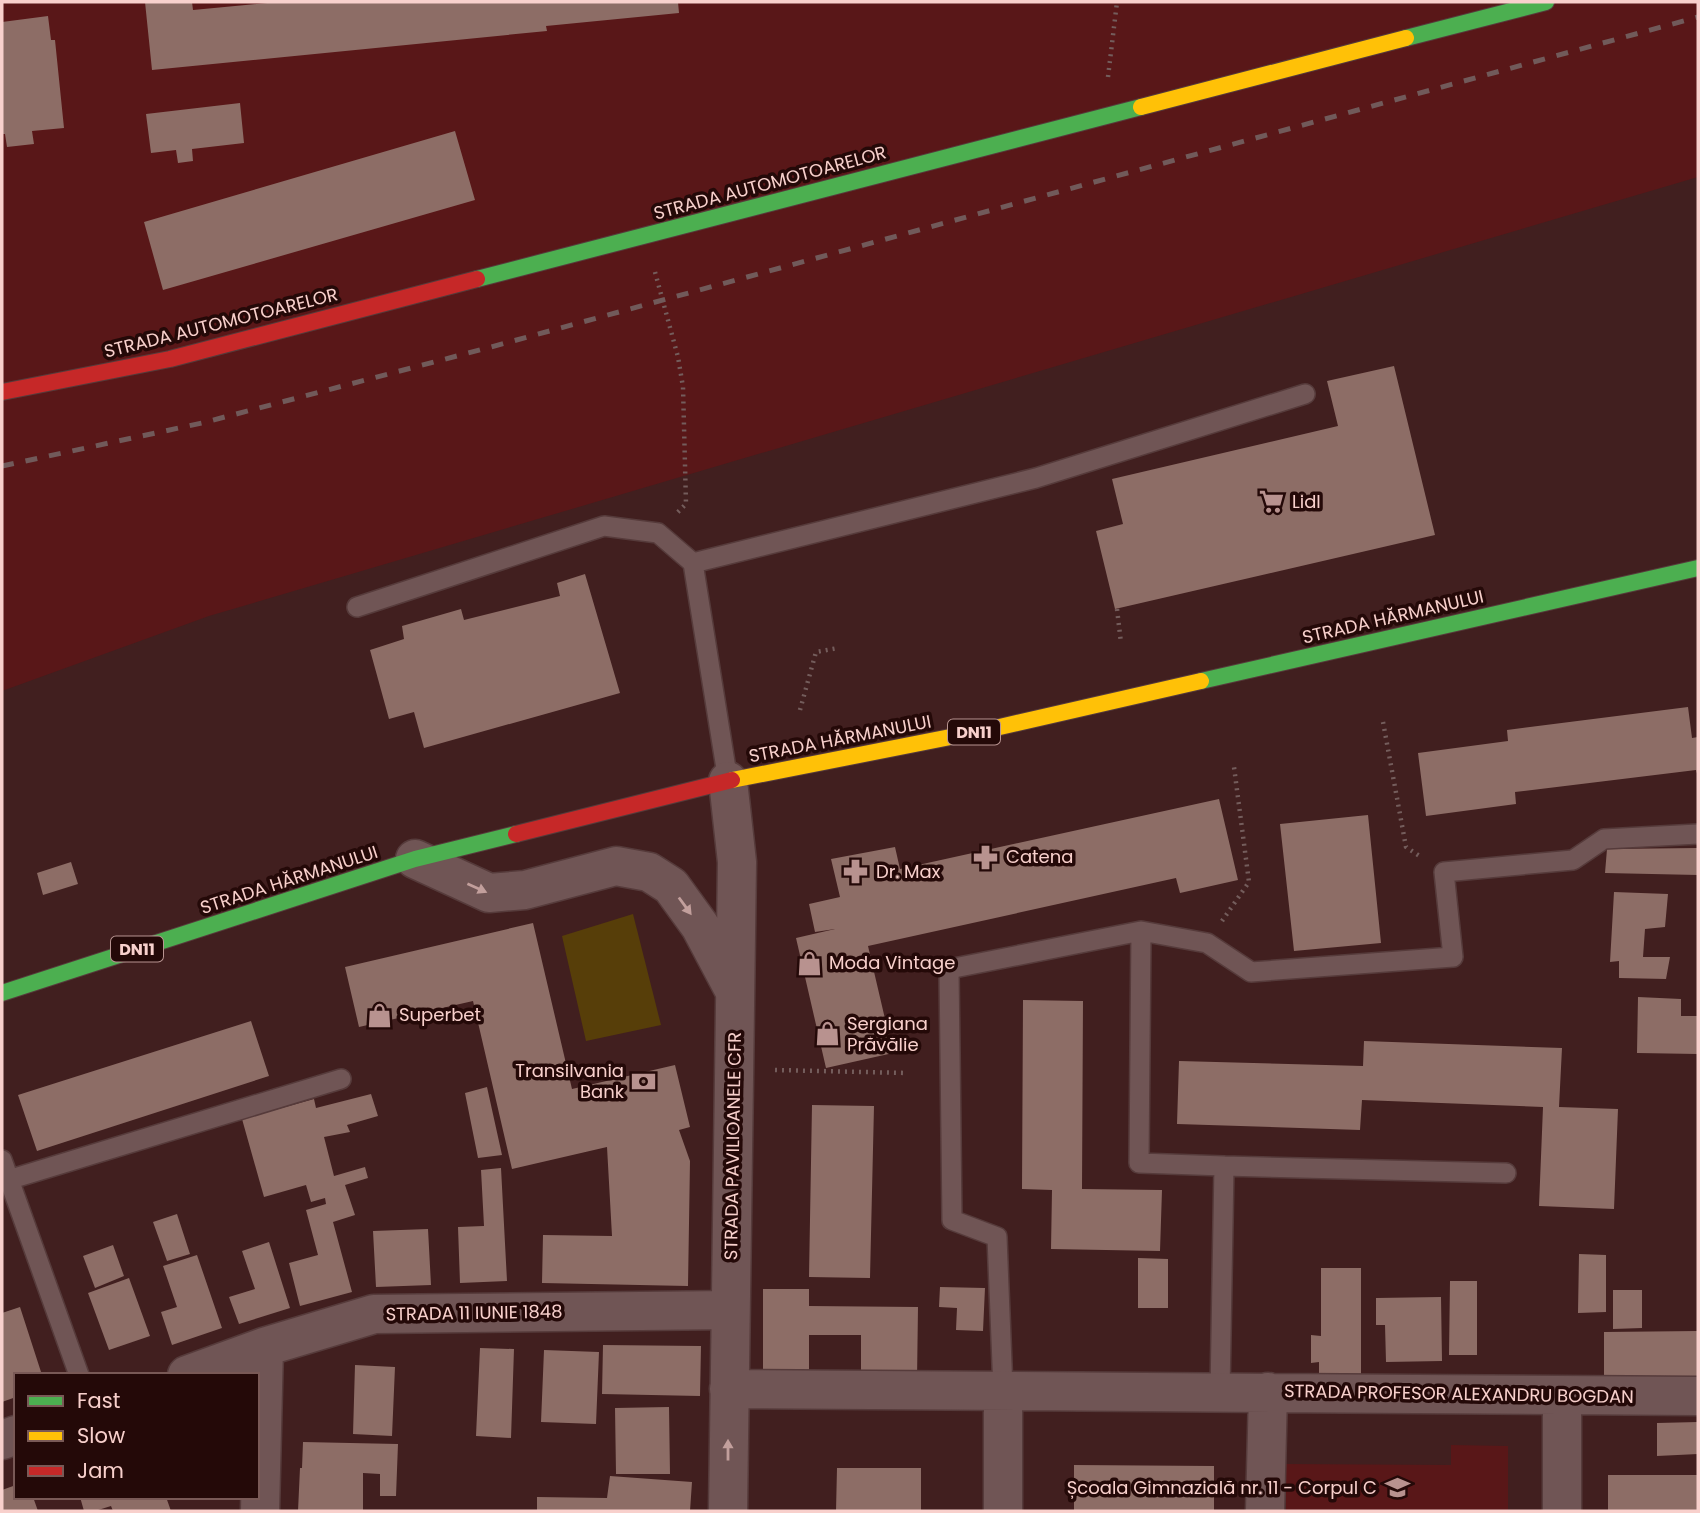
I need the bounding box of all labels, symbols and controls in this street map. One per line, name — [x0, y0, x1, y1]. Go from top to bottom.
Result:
street label: STRADA AUTOMOTOARELOR — [651, 139, 889, 226]
street label: STRADA AUTOMOTOARELOR — [101, 281, 340, 364]
supermarket icon: Lidl — [1258, 488, 1286, 516]
place label: Lidl — [1292, 489, 1321, 514]
street label: STRADA HĂRMANULUI — [1300, 583, 1486, 650]
street label: STRADA HĂRMANULUI — [747, 709, 933, 768]
road number: DN11 — [948, 720, 1000, 744]
street label: STRADA HĂRMANULUI — [197, 839, 381, 920]
pharmacy icon: Catena — [972, 843, 1000, 871]
place label: Catena — [1006, 844, 1073, 869]
pharmacy icon: Dr. Max — [842, 858, 870, 886]
place label: Dr. Max — [876, 859, 941, 884]
one-way arrow — [467, 882, 488, 893]
one-way arrow — [678, 897, 692, 915]
road number: DN11 — [111, 937, 163, 962]
shop icon: Moda Vintage — [795, 949, 823, 977]
place label: Moda Vintage — [829, 950, 955, 975]
shop icon: Superbet — [365, 1001, 393, 1029]
place label: Superbet — [399, 1002, 481, 1027]
place label: Sergiana Prăvălie — [847, 1011, 928, 1057]
shop icon: Sergiana Prăvălie — [813, 1020, 841, 1048]
street label: STRADA PAVILIOANELE CFR — [718, 1032, 747, 1260]
place label: Transilvania Bank — [515, 1058, 625, 1104]
bank icon: Transilvania Bank — [630, 1067, 658, 1095]
street label: STRADA 11 IUNIE 1848 — [385, 1298, 563, 1327]
legend — [14, 1373, 259, 1499]
street label: STRADA PROFESOR ALEXANDRU BOGDAN — [1284, 1378, 1634, 1409]
text: Fast — [77, 1386, 120, 1415]
text: Slow — [77, 1421, 125, 1450]
one-way arrow — [723, 1439, 734, 1461]
text: Jam — [77, 1456, 124, 1485]
school or university icon: Școala Gimnazială nr. 11 - Corpul C — [1383, 1474, 1411, 1502]
place label: Școala Gimnazială nr. 11 - Corpul C — [1067, 1475, 1377, 1500]

